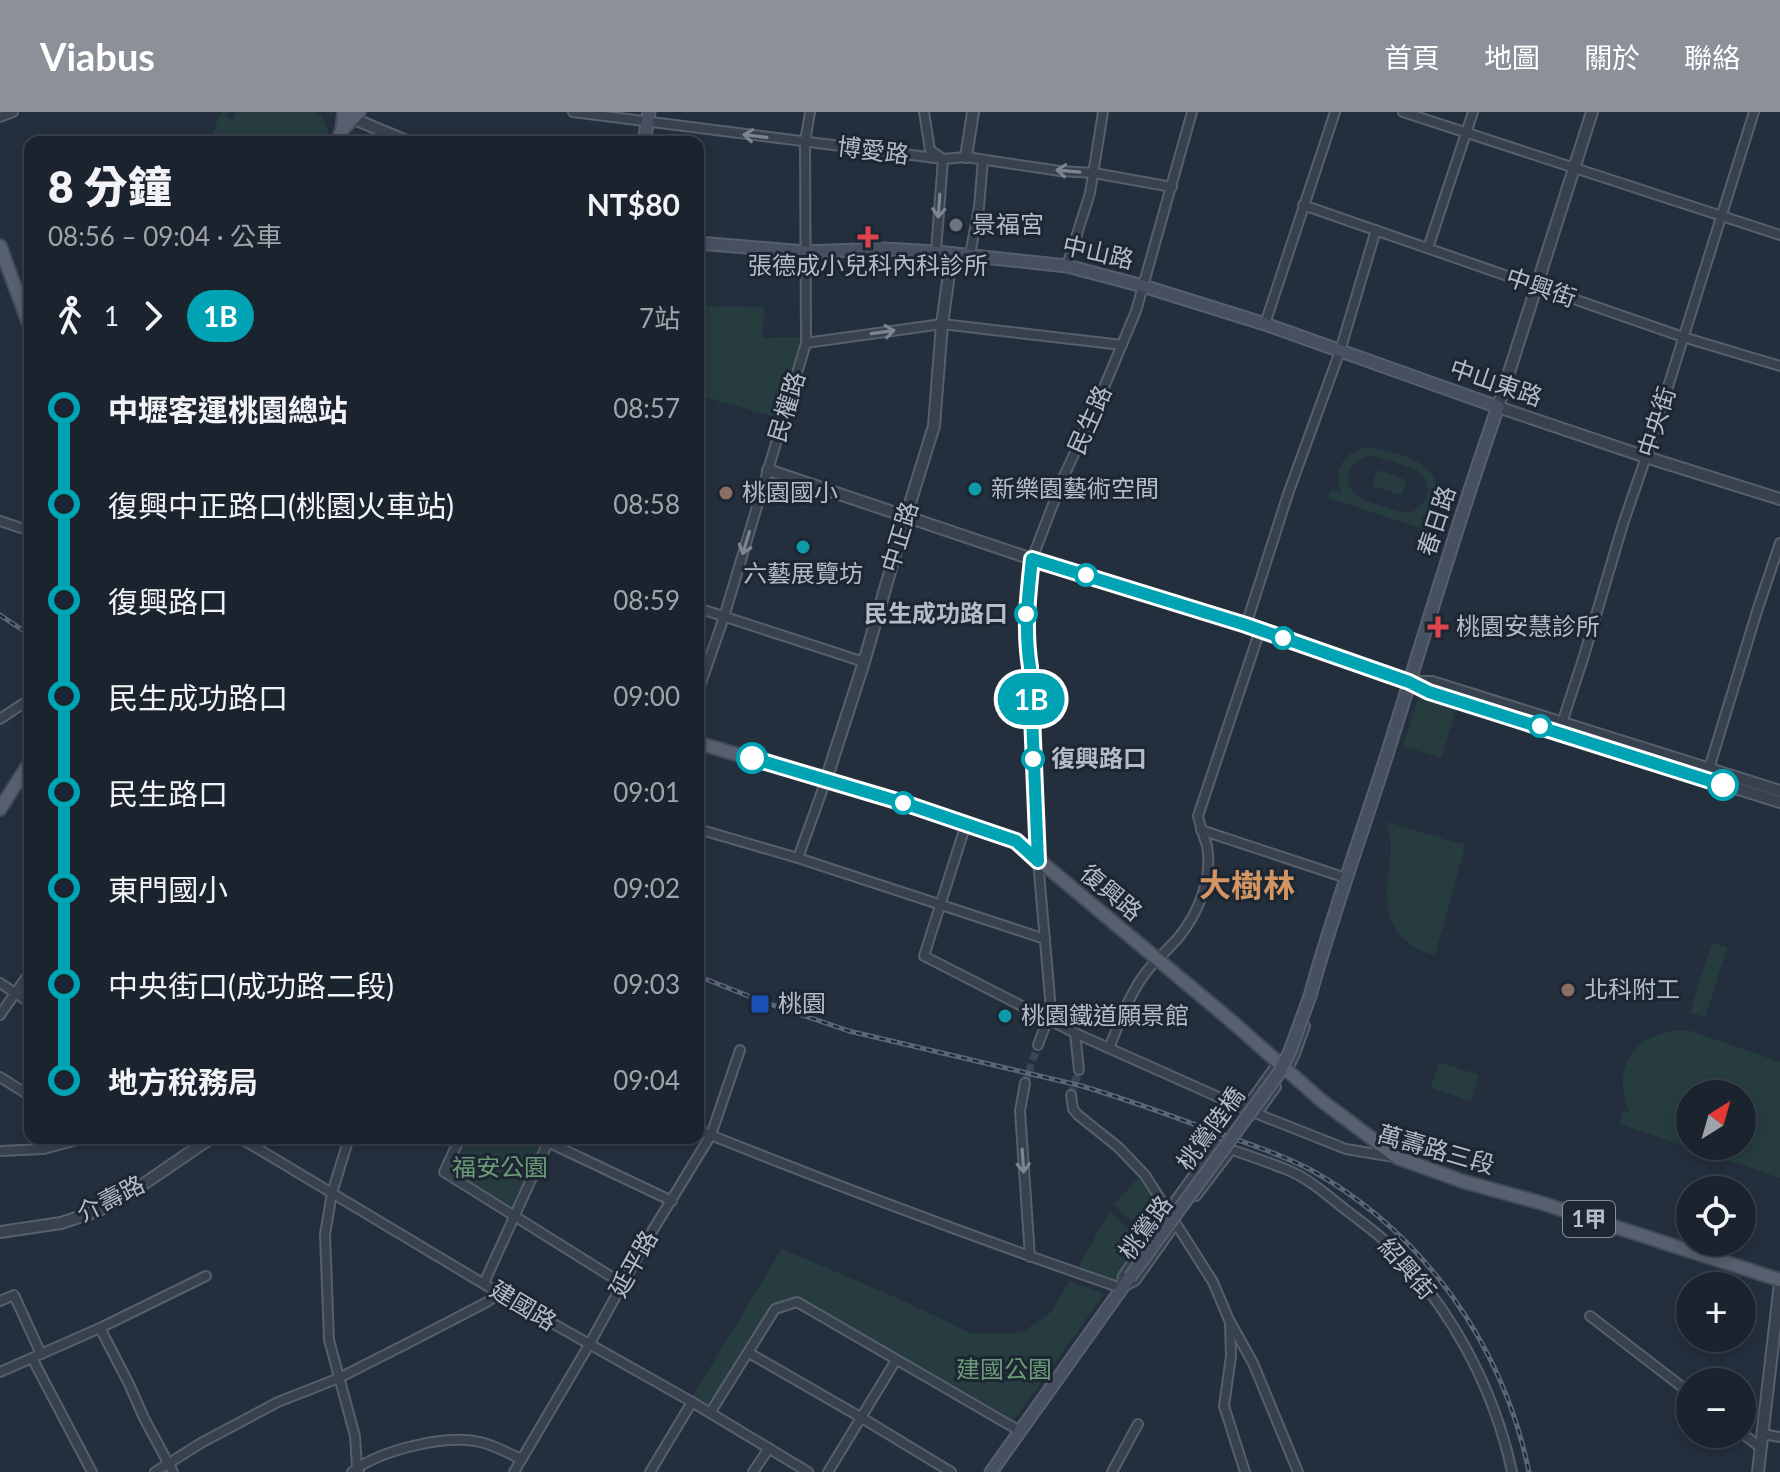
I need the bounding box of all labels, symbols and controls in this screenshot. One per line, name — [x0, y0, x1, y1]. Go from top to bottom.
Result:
text: Viabus — [40, 33, 155, 79]
text: 首頁 — [1384, 40, 1440, 74]
text: 地圖 — [1484, 40, 1540, 74]
text: 關於 — [1584, 40, 1640, 74]
text: 聯絡 — [1684, 40, 1740, 74]
one-way arrow — [742, 128, 769, 143]
street label: 博愛路 — [836, 131, 911, 168]
text: 8 分鐘 — [48, 160, 172, 212]
one-way arrow — [1055, 163, 1081, 178]
text: NT$80 — [587, 186, 680, 222]
one-way arrow — [931, 192, 946, 219]
place label: 景福宮 — [972, 209, 1044, 238]
marker: 景福宮 — [947, 216, 965, 234]
text: 08:56 – 09:04 · 公車 — [48, 220, 282, 252]
marker: 張德成小兒科內科診所 — [857, 226, 879, 248]
street label: 中山路 — [1060, 229, 1137, 274]
place label: 張德成小兒科內科診所 — [748, 250, 988, 279]
street label: 中興街 — [1503, 261, 1580, 312]
icon: walk — [48, 294, 92, 338]
icon: forward — [131, 294, 175, 338]
text: 1B — [203, 299, 238, 333]
text: 1 — [104, 300, 119, 332]
text: 7站 — [639, 302, 680, 334]
one-way arrow — [870, 324, 895, 339]
street label: 中山東路 — [1446, 352, 1547, 411]
street label: 民權路 — [761, 368, 810, 445]
street label: 民生路 — [1061, 381, 1117, 458]
street label: 中央街 — [1631, 383, 1680, 460]
text: 中壢客運桃園總站 — [108, 391, 348, 427]
text: 08:57 — [613, 392, 680, 424]
place label: 新樂園藝術空間 — [991, 473, 1159, 502]
place label: 桃園國小 — [742, 477, 838, 506]
marker: 新樂園藝術空間 — [966, 480, 984, 498]
street label: 春日路 — [1411, 482, 1460, 559]
marker: 桃園國小 — [717, 484, 735, 502]
text: 復興中正路口(桃園火車站) — [108, 487, 454, 523]
text: 08:58 — [613, 488, 680, 520]
street label: 中正路 — [874, 498, 923, 575]
one-way arrow — [738, 530, 753, 556]
marker: 六藝展覽坊 — [794, 538, 812, 556]
place label: 六藝展覽坊 — [743, 558, 863, 587]
unlabelled marker — [1075, 564, 1097, 586]
text: 復興路口 — [108, 583, 228, 619]
text: 08:59 — [613, 584, 680, 616]
place label: 民生成功路口 — [864, 598, 1008, 627]
marker: 民生成功路口 — [1015, 603, 1037, 625]
place label: 桃園安慧診所 — [1456, 611, 1600, 640]
marker: 桃園安慧診所 — [1427, 616, 1449, 638]
unlabelled marker — [1272, 627, 1294, 649]
line badge: 1B — [995, 673, 1067, 725]
text: 民生成功路口 — [108, 679, 288, 715]
text: 09:00 — [613, 680, 680, 712]
text: 1B — [1014, 682, 1048, 716]
unlabelled marker — [1529, 715, 1551, 737]
unlabelled marker — [737, 743, 767, 773]
place label: 復興路口 — [1051, 743, 1147, 772]
marker: 復興路口 — [1022, 748, 1044, 770]
unlabelled marker — [1708, 770, 1738, 800]
text: 民生路口 — [108, 775, 228, 811]
text: 09:01 — [613, 776, 680, 808]
unlabelled marker — [892, 792, 914, 814]
street label: 復興路 — [1075, 858, 1149, 926]
district label: 大樹林 — [1199, 865, 1295, 904]
text: 東門國小 — [108, 871, 228, 907]
text: 09:02 — [613, 872, 680, 904]
text: 中央街口(成功路二段) — [108, 967, 394, 1003]
text: 09:03 — [613, 968, 680, 1000]
place label: 北科附工 — [1584, 974, 1680, 1003]
marker: 北科附工 — [1559, 981, 1577, 999]
place label: 桃園 — [778, 988, 826, 1017]
marker: 桃園 — [749, 993, 771, 1015]
place label: 桃園鐵道願景館 — [1021, 1000, 1189, 1029]
marker: 桃園鐵道願景館 — [996, 1007, 1014, 1025]
text: 地方稅務局 — [108, 1063, 258, 1099]
text: 09:04 — [613, 1064, 680, 1096]
north arrow — [1676, 1080, 1756, 1160]
map controls — [1676, 1080, 1756, 1448]
street label: 桃鶯陸橋 — [1170, 1081, 1250, 1175]
street label: 萬壽路三段 — [1375, 1118, 1498, 1179]
one-way arrow — [1016, 1147, 1031, 1174]
park label: 福安公園 — [452, 1152, 548, 1181]
street label: 介壽路 — [72, 1168, 149, 1227]
button: locate — [1676, 1176, 1756, 1256]
street label: 桃鶯路 — [1112, 1189, 1178, 1265]
road number: 1甲 — [1563, 1201, 1615, 1237]
street label: 延平路 — [603, 1225, 663, 1302]
street label: 紹興街 — [1374, 1231, 1443, 1305]
button: + — [1676, 1272, 1756, 1352]
street label: 建國路 — [485, 1274, 562, 1336]
park label: 建國公園 — [956, 1354, 1052, 1383]
button: − — [1676, 1368, 1756, 1448]

